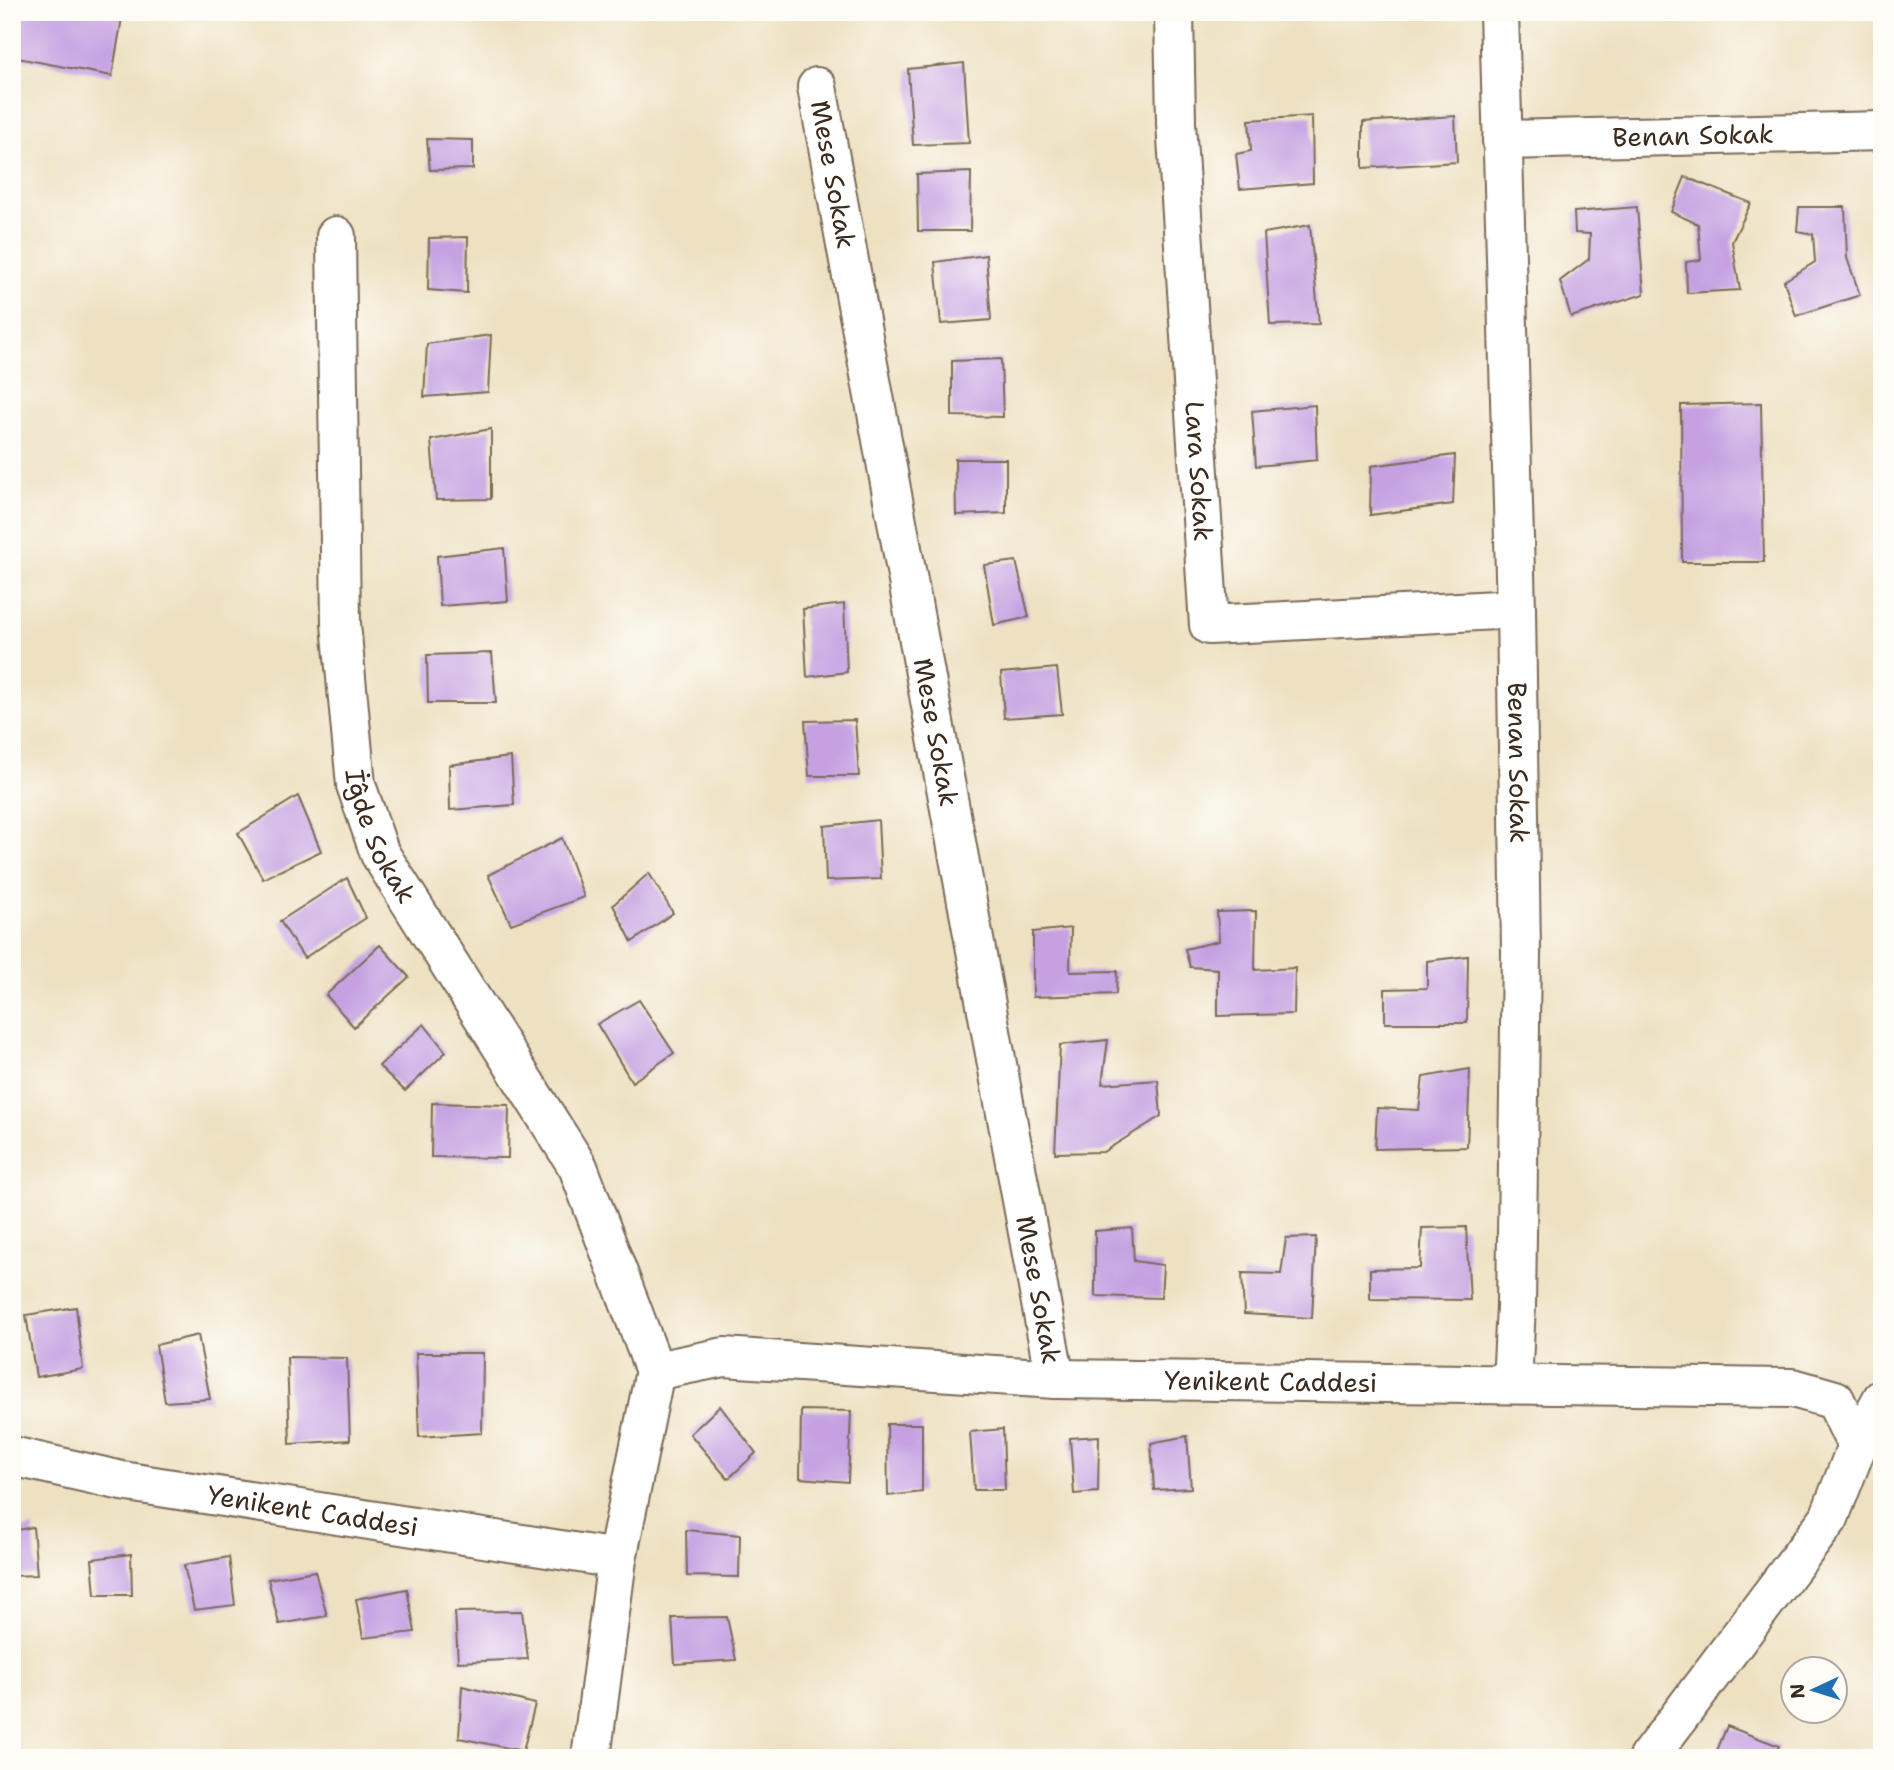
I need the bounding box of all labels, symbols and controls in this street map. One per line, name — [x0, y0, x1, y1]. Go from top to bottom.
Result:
street label: Mese Sokak — [803, 97, 864, 251]
street label: Benan Sokak — [1612, 116, 1774, 154]
street label: Lara Sokak — [1177, 400, 1221, 542]
street label: Mese Sokak — [906, 655, 967, 809]
street label: Benan Sokak — [1500, 682, 1537, 844]
street label: İĝde Sokak — [338, 768, 425, 910]
street label: Mese Sokak — [1008, 1213, 1070, 1367]
street label: Yenikent Caddesi — [1164, 1362, 1377, 1400]
street label: Yenikent Caddesi — [205, 1477, 421, 1544]
north arrow — [1778, 1654, 1848, 1724]
text: N — [1785, 1683, 1811, 1700]

